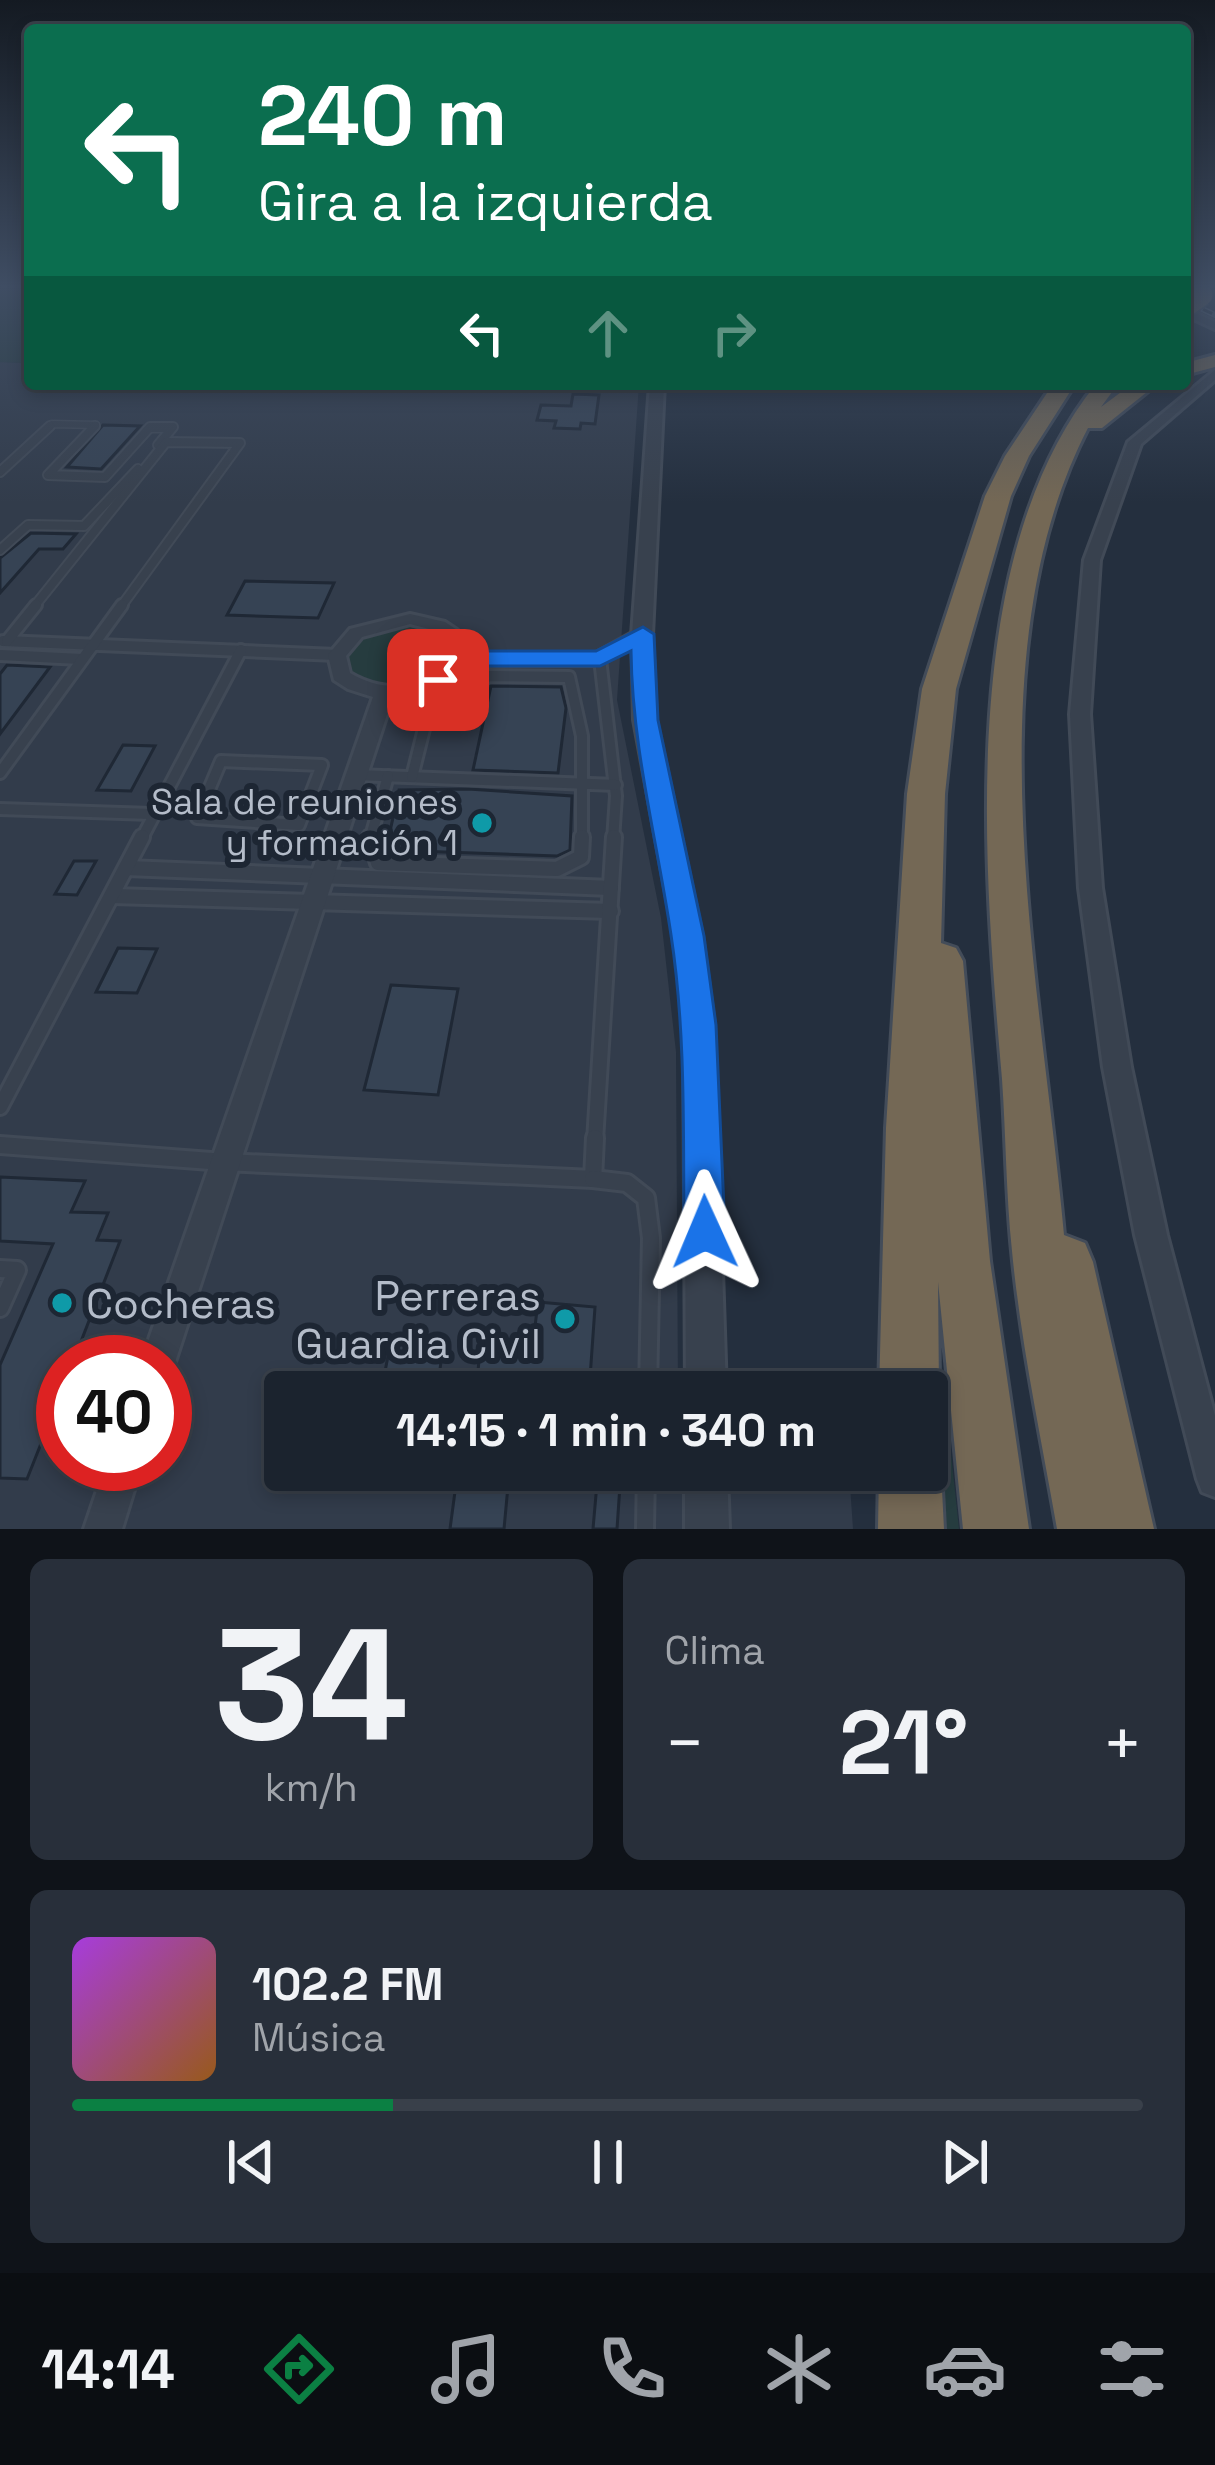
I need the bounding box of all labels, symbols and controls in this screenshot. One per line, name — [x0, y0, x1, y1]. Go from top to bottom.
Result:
text: 240 m — [258, 62, 507, 170]
icon: left — [60, 72, 216, 228]
text: Gira a la izquierda — [258, 167, 713, 236]
icon: left — [449, 300, 515, 366]
icon: ahead — [575, 300, 641, 366]
icon: right — [701, 300, 767, 366]
pin — [387, 629, 489, 731]
icon: arrive — [405, 647, 471, 713]
place label: Sala de reuniones y formación 1 — [151, 779, 458, 866]
marker: Sala de reuniones y formación 1 — [469, 810, 495, 836]
position arrow — [642, 1169, 768, 1295]
place label: Perreras Guardia Civil — [296, 1269, 541, 1370]
place label: Cocheras — [86, 1277, 276, 1330]
marker: Cocheras — [49, 1290, 75, 1316]
marker: Perreras Guardia Civil — [552, 1306, 578, 1332]
speed limit sign: 40 — [36, 1335, 192, 1491]
text: 14:15 · 1 min · 340 m — [396, 1402, 816, 1459]
text: 34 — [214, 1585, 408, 1785]
text: Clima — [665, 1626, 765, 1675]
text: 21° — [839, 1685, 969, 1800]
text: − — [665, 1701, 705, 1785]
text: + — [1102, 1701, 1143, 1785]
text: km/h — [265, 1763, 358, 1812]
text: 102.2 FM — [252, 1956, 444, 2013]
text: Música — [252, 2013, 385, 2062]
icon: previous — [218, 2129, 284, 2195]
icon: pause — [575, 2129, 641, 2195]
icon: next — [932, 2129, 998, 2195]
icon: directions — [257, 2327, 341, 2411]
icon: music — [424, 2327, 508, 2411]
icon: phone — [590, 2327, 674, 2411]
icon: climate — [757, 2327, 841, 2411]
icon: car — [923, 2327, 1007, 2411]
icon: filters — [1090, 2327, 1174, 2411]
text: 14:14 — [41, 2335, 175, 2404]

